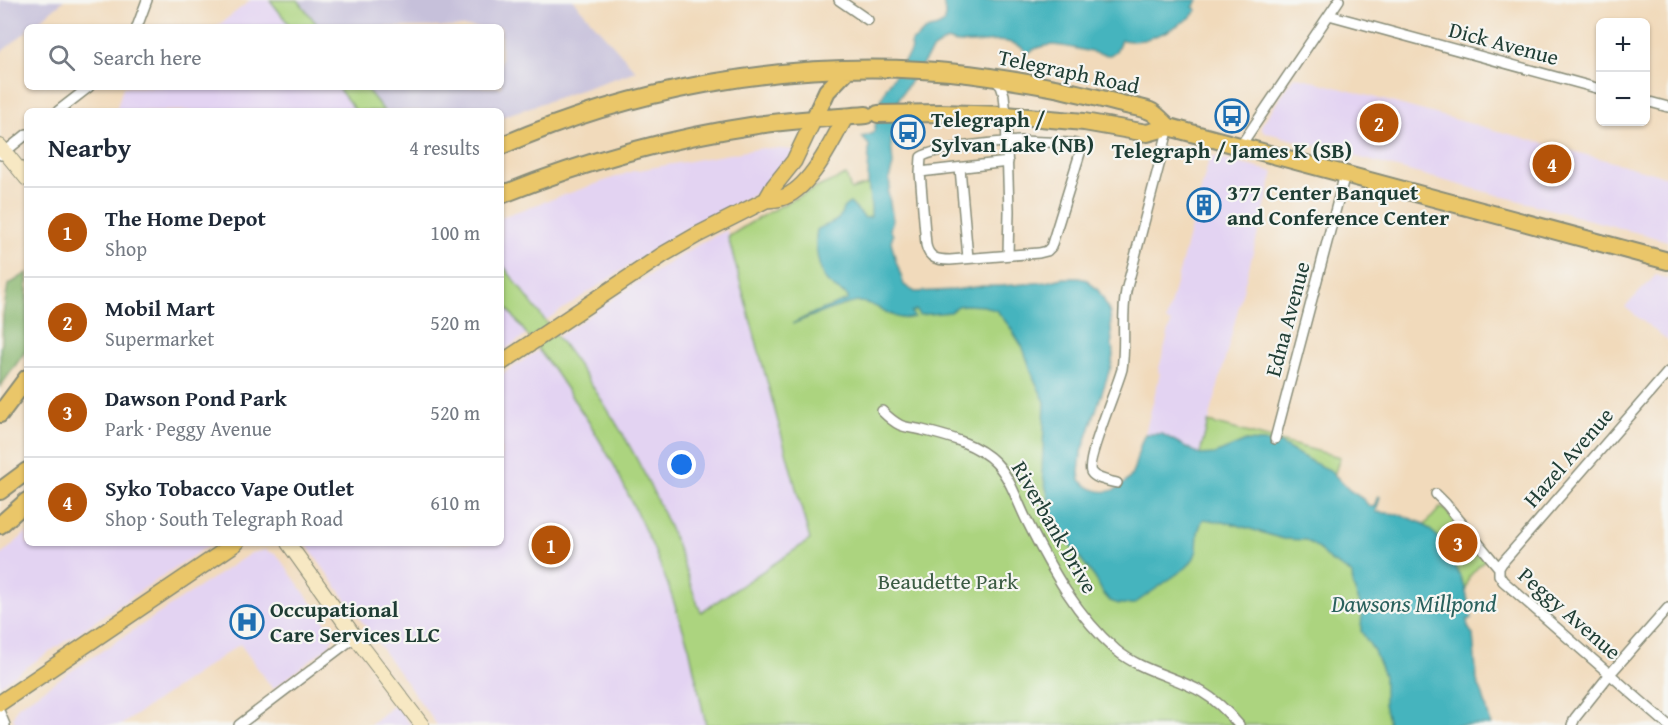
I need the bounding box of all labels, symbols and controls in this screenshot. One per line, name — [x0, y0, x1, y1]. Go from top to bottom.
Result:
street label: Dick Avenue — [1445, 13, 1563, 73]
map controls — [1596, 18, 1650, 126]
button: + — [1596, 18, 1650, 72]
search box — [24, 24, 504, 90]
street label: Telegraph Road — [995, 40, 1143, 102]
icon: search — [45, 41, 78, 74]
text: Search here — [93, 41, 202, 73]
button: − — [1596, 72, 1650, 126]
bus stop icon: Telegraph / James K (SB) — [1214, 98, 1250, 134]
pin: 2 — [1360, 100, 1398, 146]
place label: Telegraph / Sylvan Lake (NB) — [931, 103, 1094, 160]
bus stop icon: Telegraph / Sylvan Lake (NB) — [890, 114, 926, 150]
text: Nearby — [48, 128, 131, 167]
text: 4 results — [409, 133, 480, 162]
place label: Telegraph / James K (SB) — [1112, 134, 1352, 166]
pin: 4 — [1532, 142, 1572, 186]
place label: 377 Center Banquet and Conference Center — [1227, 176, 1449, 233]
building icon: 377 Center Banquet and Conference Center — [1186, 187, 1222, 223]
text: The Home Depot — [105, 202, 266, 234]
text: 1 — [62, 218, 73, 247]
text: 100 m — [430, 218, 480, 247]
text: Shop — [105, 234, 147, 263]
street label: Edna Avenue — [1256, 258, 1318, 380]
text: Mobil Mart — [105, 292, 215, 324]
text: 2 — [62, 308, 73, 337]
text: 520 m — [430, 308, 480, 337]
text: Supermarket — [105, 324, 214, 353]
text: Dawson Pond Park — [105, 382, 287, 414]
text: 3 — [62, 398, 73, 427]
text: 520 m — [430, 398, 480, 427]
street label: Hazel Avenue — [1515, 400, 1621, 514]
text: Park · Peggy Avenue — [105, 414, 272, 443]
your location — [667, 450, 696, 479]
street label: Riverbank Drive — [1004, 455, 1106, 599]
text: Syko Tobacco Vape Outlet — [105, 472, 354, 504]
text: 4 — [62, 488, 73, 517]
text: 610 m — [430, 488, 480, 517]
text: Shop · South Telegraph Road — [105, 504, 343, 533]
pin: 3 — [1438, 520, 1478, 566]
pin: 1 — [532, 522, 570, 568]
street label: Peggy Avenue — [1511, 559, 1629, 667]
park label: Beaudette Park — [878, 565, 1019, 597]
water label: Dawsons Millpond — [1330, 586, 1497, 621]
place label: Occupational Care Services LLC — [270, 593, 440, 650]
hospital icon: Occupational Care Services LLC — [229, 604, 265, 640]

